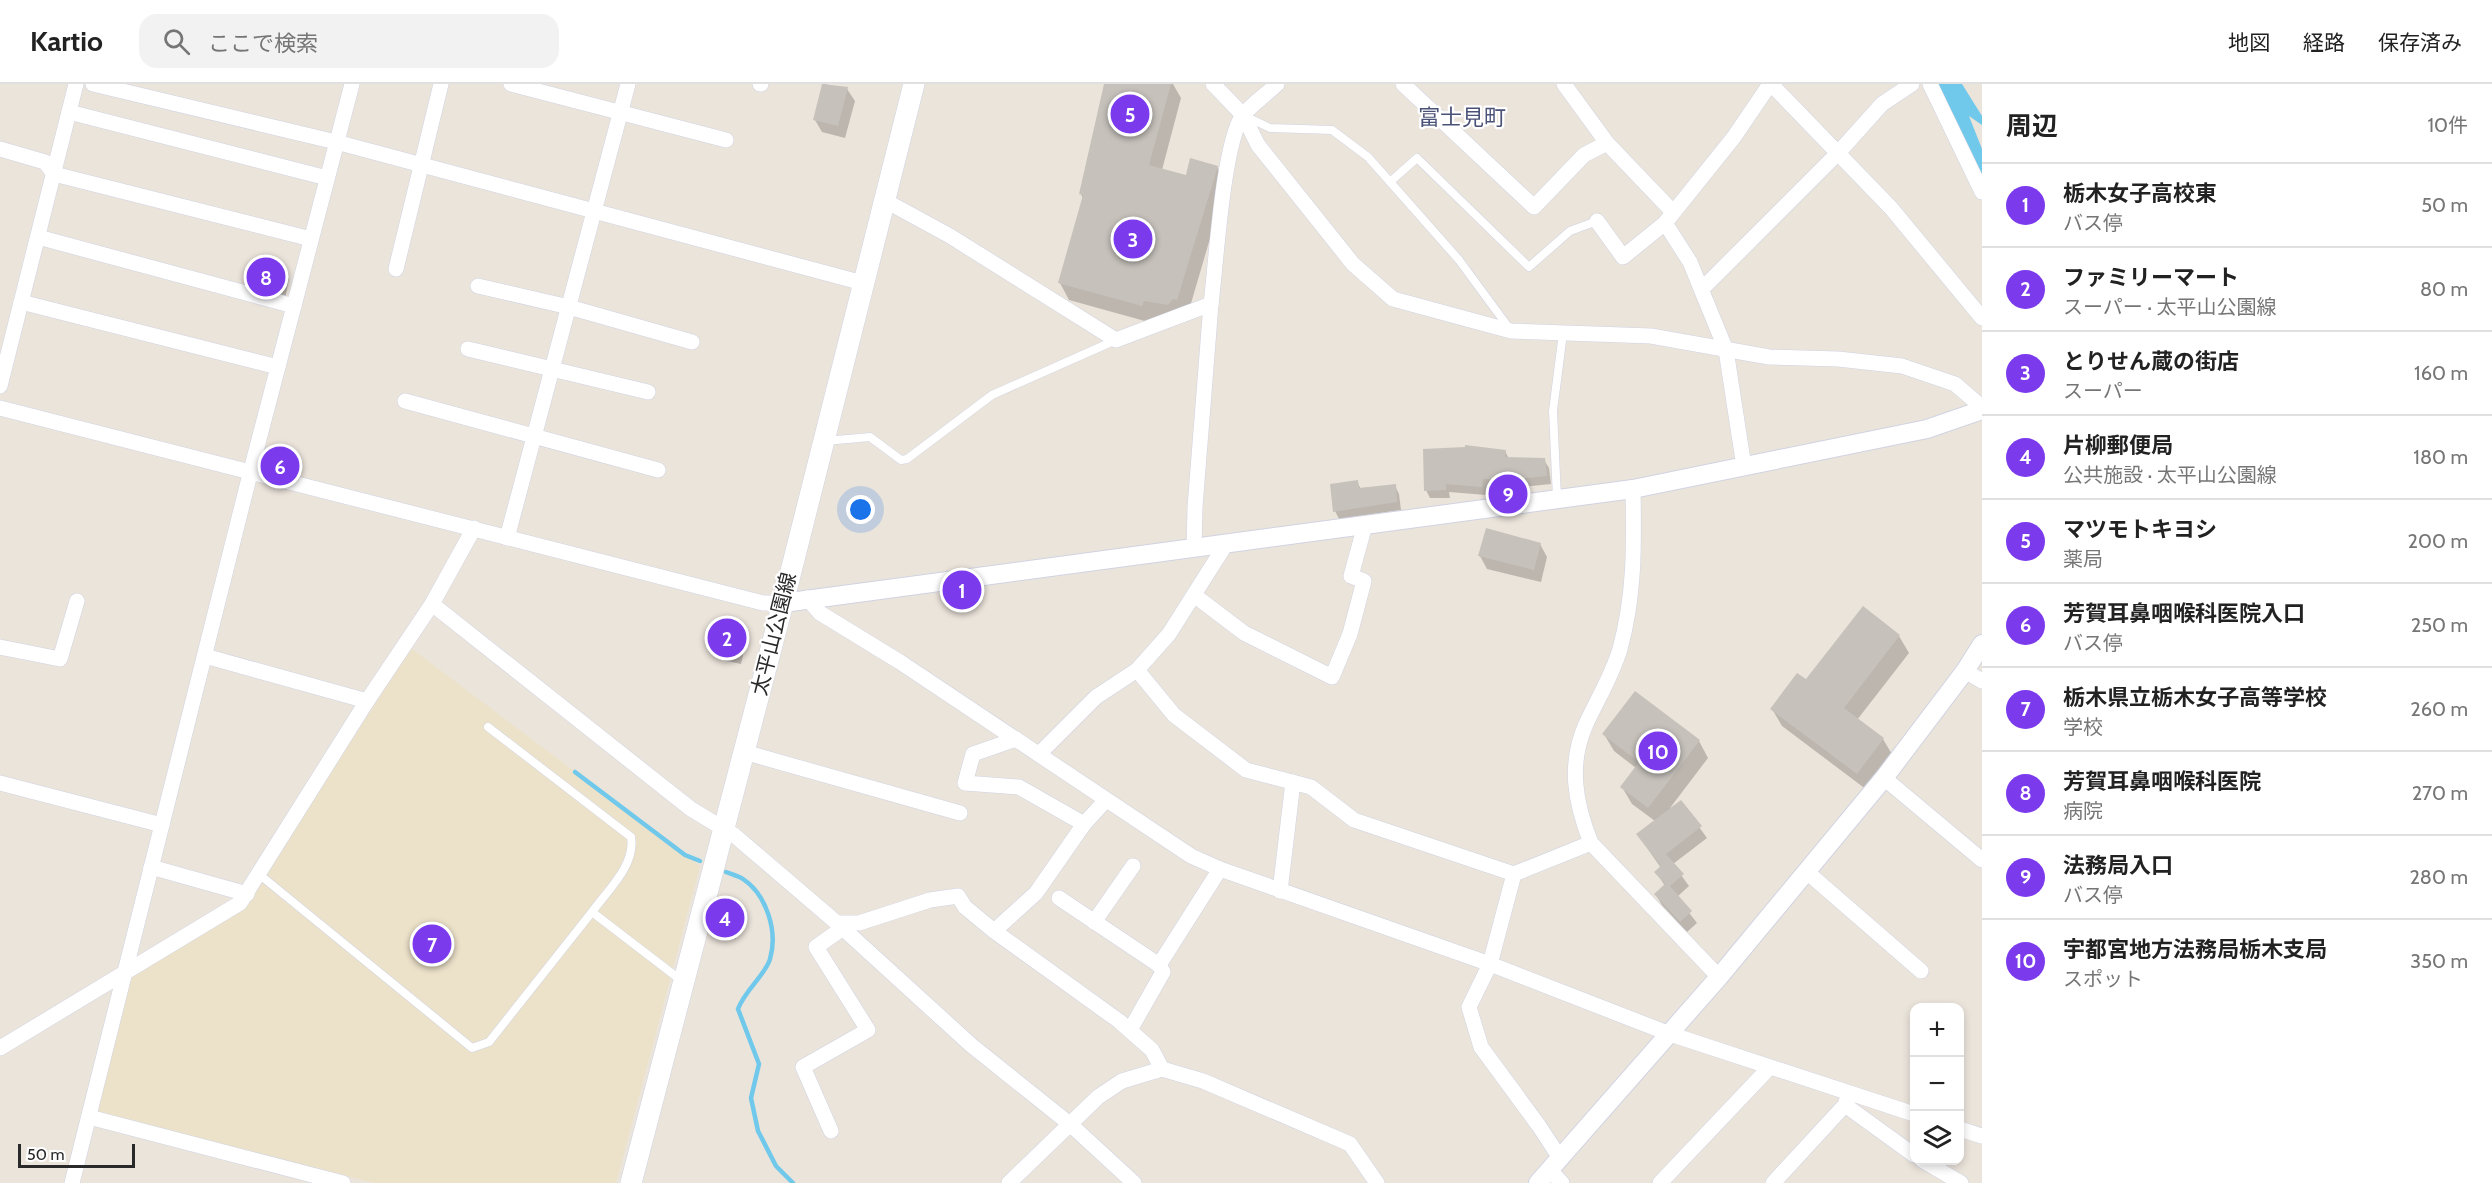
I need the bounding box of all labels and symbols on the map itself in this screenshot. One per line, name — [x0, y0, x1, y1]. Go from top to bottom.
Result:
pin: 5 — [1110, 92, 1150, 136]
district label: 富士見町 — [1418, 104, 1506, 131]
pin: 3 — [1114, 216, 1152, 262]
pin: 8 — [246, 254, 286, 300]
pin: 6 — [260, 444, 300, 488]
pin: 9 — [1488, 472, 1528, 516]
your location — [846, 495, 875, 524]
pin: 1 — [942, 568, 982, 612]
street label: 太平山公園線 — [746, 570, 801, 698]
pin: 2 — [708, 616, 746, 660]
pin: 10 — [1638, 728, 1678, 774]
pin: 4 — [706, 896, 744, 940]
pin: 7 — [412, 922, 452, 966]
scale bar — [18, 1141, 135, 1168]

